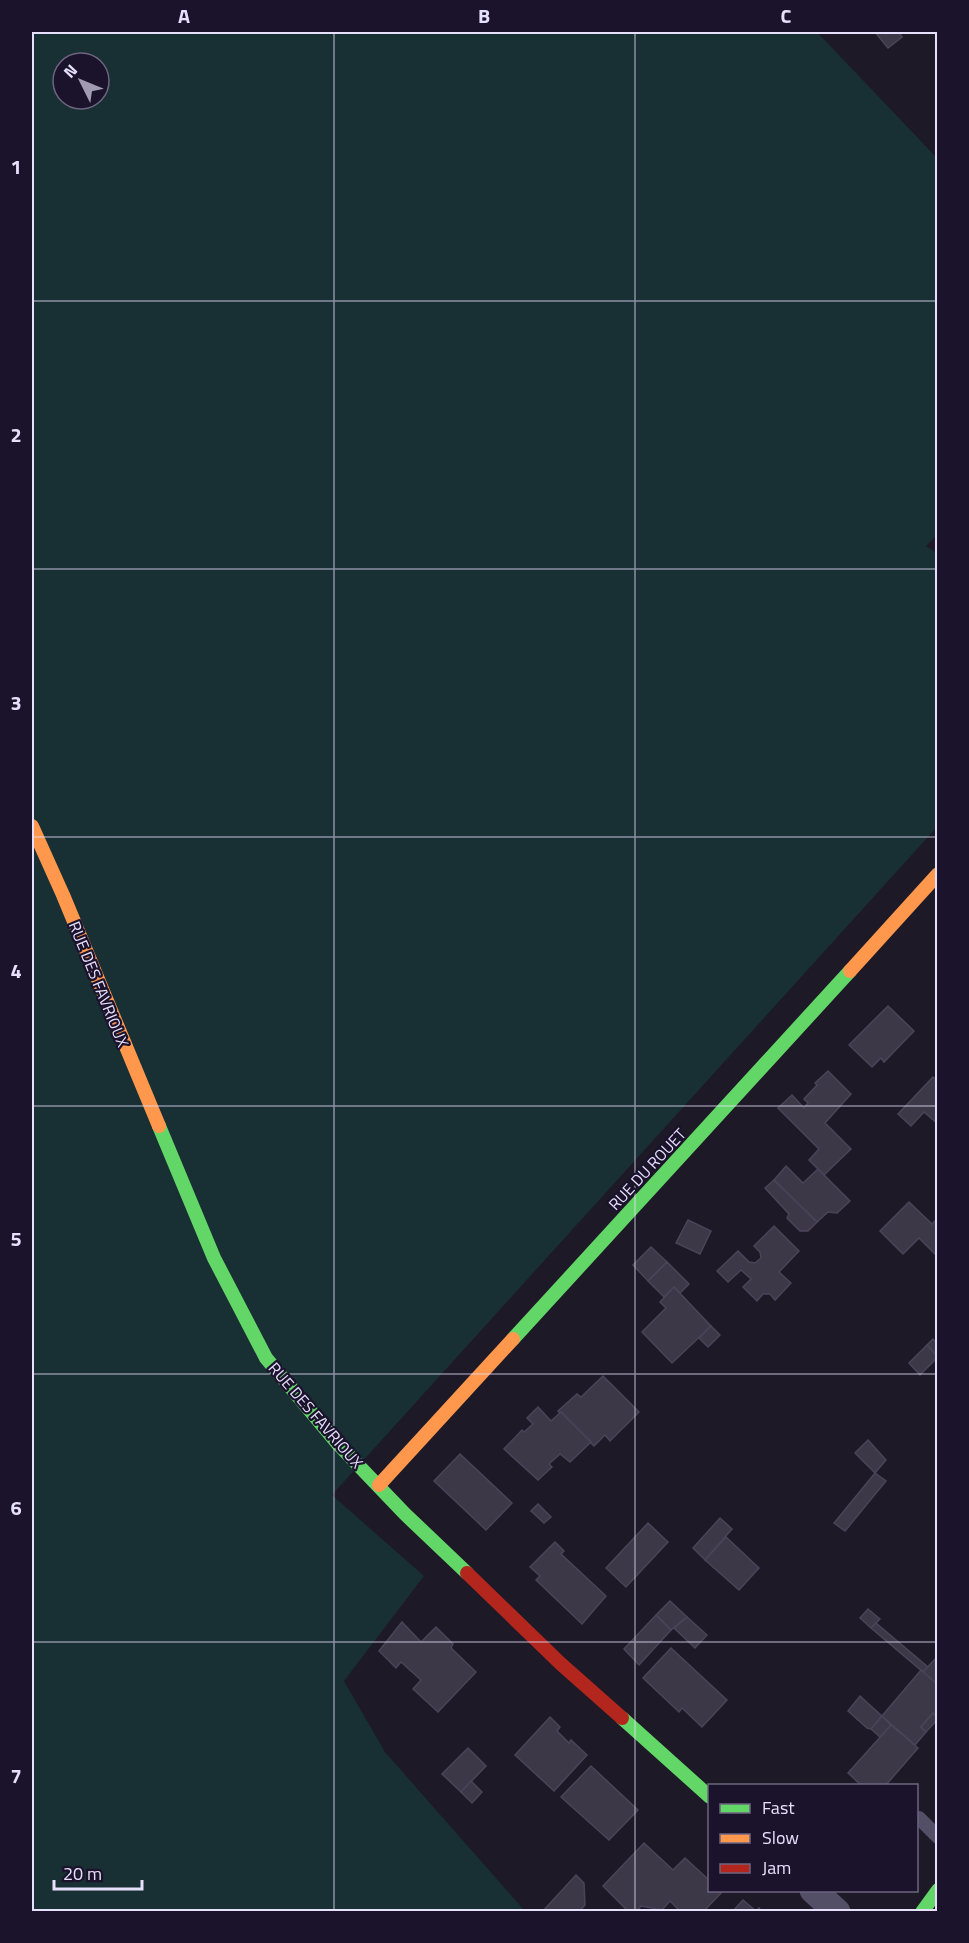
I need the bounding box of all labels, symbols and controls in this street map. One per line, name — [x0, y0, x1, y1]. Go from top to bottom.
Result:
text: A — [178, 0, 190, 31]
text: B — [478, 0, 490, 31]
text: C — [781, 0, 792, 31]
north arrow — [51, 51, 111, 111]
text: N — [57, 59, 83, 83]
text: 1 — [10, 151, 22, 182]
text: 2 — [10, 419, 22, 450]
text: 3 — [10, 687, 22, 718]
street label: RUE DES FAVRIOUX — [63, 918, 135, 1051]
text: 4 — [10, 955, 22, 986]
street label: RUE DU ROUET — [603, 1122, 692, 1215]
text: 5 — [10, 1223, 22, 1254]
street label: RUE DES FAVRIOUX — [263, 1357, 369, 1473]
text: 6 — [10, 1492, 22, 1523]
text: 7 — [10, 1760, 22, 1791]
legend — [708, 1784, 918, 1892]
text: Fast — [762, 1794, 795, 1821]
text: Slow — [762, 1824, 799, 1851]
scale bar — [54, 1853, 142, 1891]
text: Jam — [762, 1854, 791, 1881]
text: 20 m — [63, 1860, 102, 1887]

